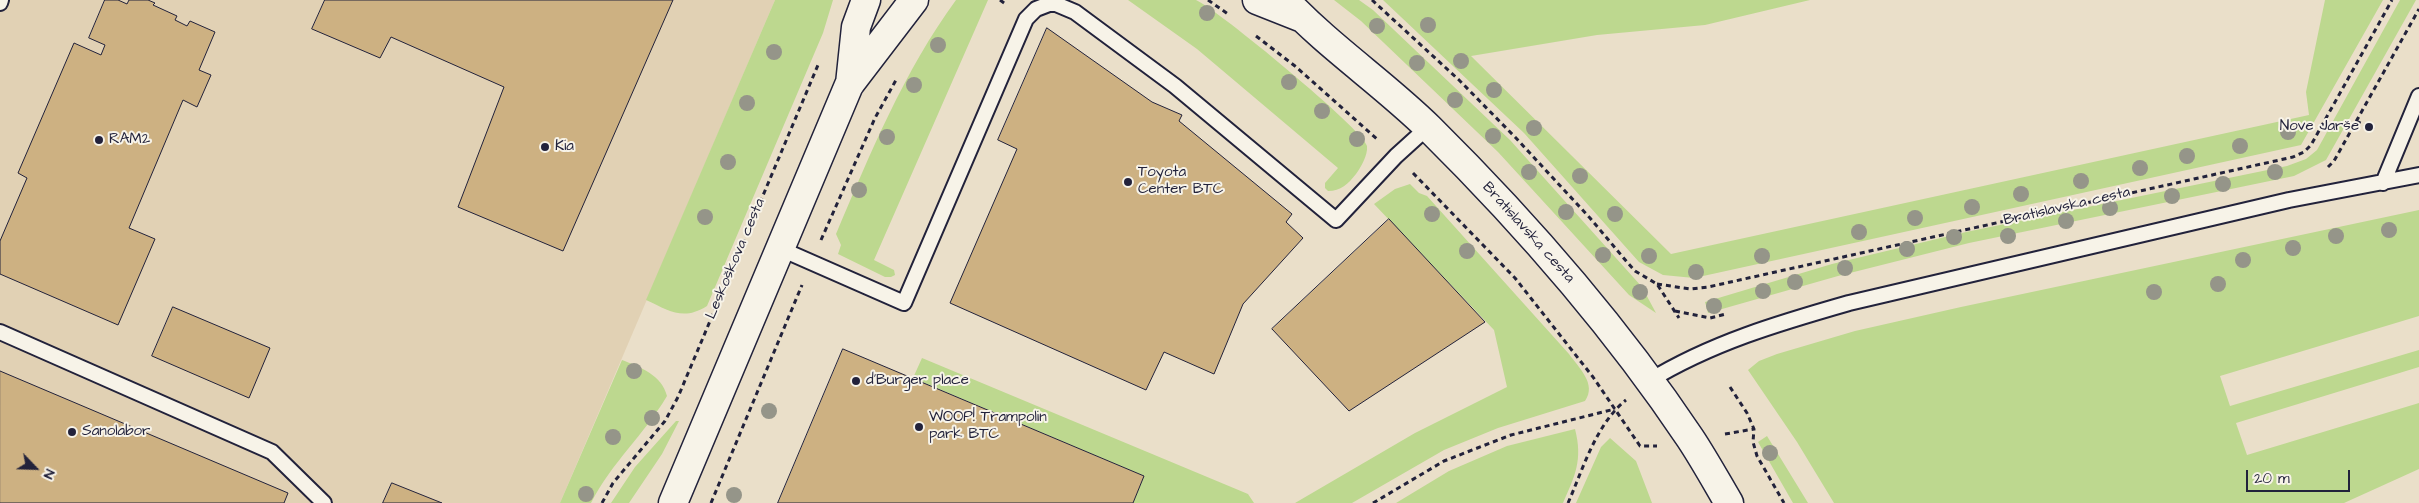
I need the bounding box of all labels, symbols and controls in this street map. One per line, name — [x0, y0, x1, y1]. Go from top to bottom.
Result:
place label: Nove Jarše — [2280, 118, 2359, 136]
marker: Nove Jarše — [2363, 121, 2375, 133]
place label: RAM2 — [109, 131, 150, 149]
marker: RAM2 — [93, 134, 105, 146]
place label: Kia — [555, 138, 574, 156]
marker: Kia — [539, 141, 551, 153]
place label: Toyota Center BTC — [1138, 164, 1223, 199]
marker: Toyota Center BTC — [1122, 176, 1134, 188]
street label: Bratislavska cesta — [1478, 179, 1578, 287]
street label: Bratislavska cesta — [2002, 184, 2132, 230]
street label: Leskoškova cesta — [702, 196, 770, 322]
place label: d'Burger place — [866, 372, 969, 390]
marker: d'Burger place — [850, 375, 862, 387]
place label: WOOP! Trampolin park BTC — [929, 409, 1047, 444]
marker: WOOP! Trampolin park BTC — [913, 421, 925, 433]
place label: Sanolabor — [82, 423, 150, 441]
marker: Sanolabor — [66, 426, 78, 438]
north arrow — [10, 443, 60, 493]
scale bar — [2249, 460, 2353, 492]
text: N — [38, 466, 60, 482]
text: 20 m — [2254, 468, 2290, 489]

